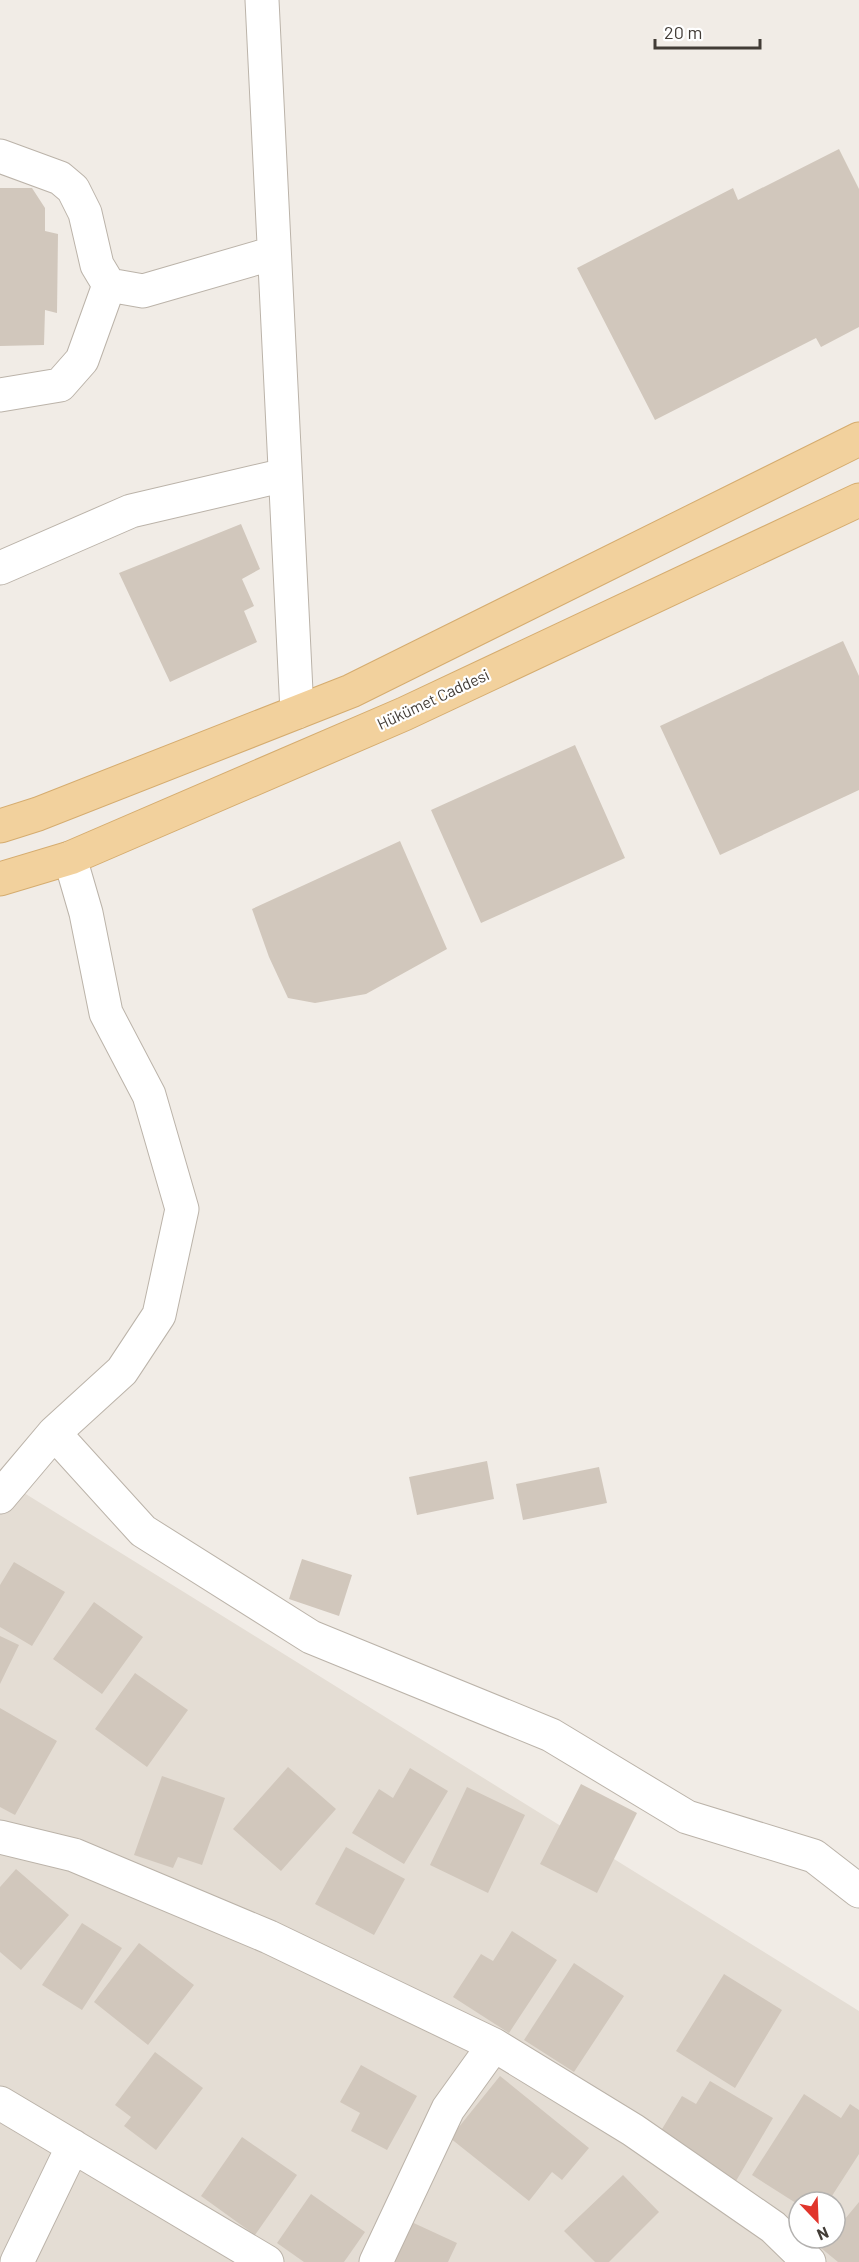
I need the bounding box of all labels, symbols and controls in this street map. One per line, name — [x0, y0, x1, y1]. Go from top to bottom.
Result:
scale bar — [655, 12, 760, 50]
text: 20 m — [664, 21, 702, 43]
street label: Hükümet Caddesi — [374, 664, 492, 733]
north arrow — [787, 2190, 847, 2250]
text: N — [814, 2223, 832, 2245]

